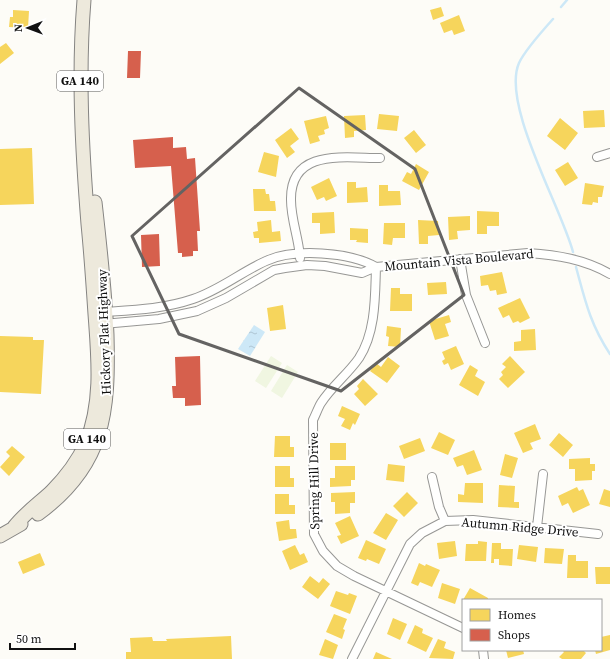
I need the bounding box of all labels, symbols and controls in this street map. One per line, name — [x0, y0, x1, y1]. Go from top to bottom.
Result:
north arrow — [8, 8, 48, 48]
text: N — [11, 24, 26, 32]
road number: GA 140 — [57, 71, 103, 91]
street label: Mountain Vista Boulevard — [384, 245, 535, 275]
street label: Hickory Flat Highway — [93, 269, 115, 395]
road number: GA 140 — [64, 429, 110, 449]
street label: Spring Hill Drive — [305, 432, 323, 530]
street label: Autumn Ridge Drive — [461, 513, 580, 541]
legend — [462, 599, 602, 651]
text: Homes — [498, 607, 536, 623]
scale bar — [10, 625, 75, 651]
text: Shops — [498, 627, 530, 643]
text: 50 m — [16, 631, 42, 647]

